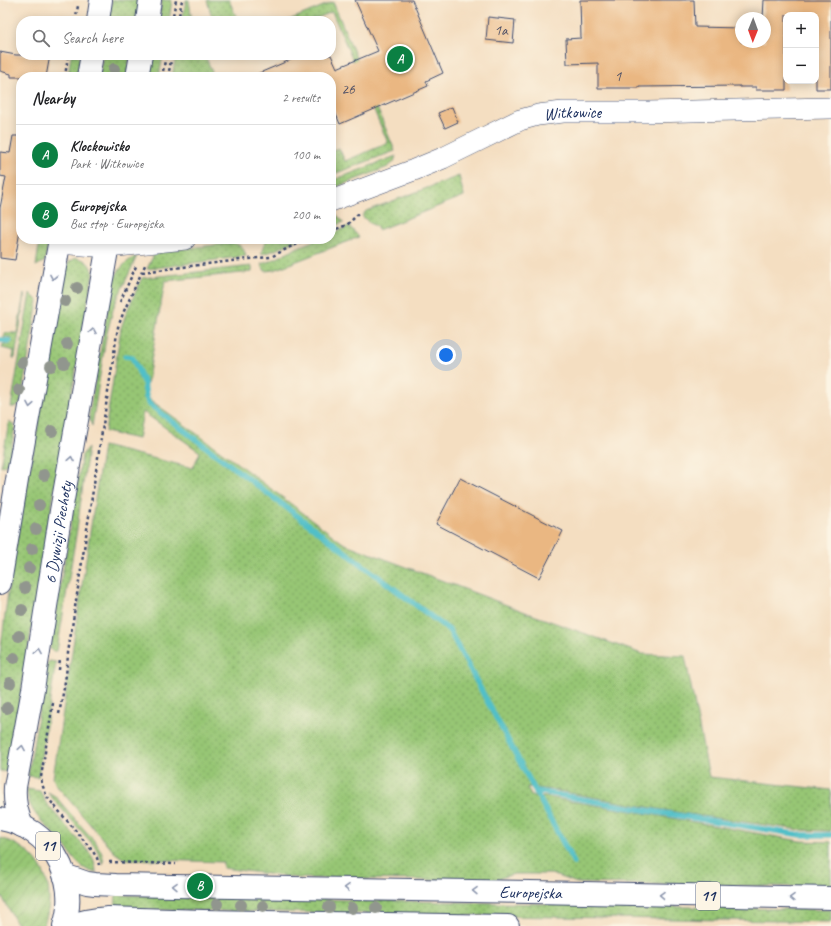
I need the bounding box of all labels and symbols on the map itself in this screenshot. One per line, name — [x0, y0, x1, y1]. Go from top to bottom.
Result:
north arrow — [735, 12, 771, 48]
house number: 1a — [494, 21, 509, 40]
pin: A — [387, 44, 413, 74]
house number: 1 — [615, 67, 623, 86]
house number: 26 — [341, 80, 356, 99]
street label: Witkowice — [542, 101, 602, 125]
one-way arrow — [49, 274, 58, 281]
one-way arrow — [88, 328, 97, 334]
your location — [436, 345, 456, 365]
one-way arrow — [26, 402, 35, 409]
one-way arrow — [66, 456, 74, 462]
street label: 6 Dywizji Piechoty — [39, 478, 77, 585]
one-way arrow — [34, 647, 43, 654]
one-way arrow — [17, 745, 26, 752]
road number: 11 — [36, 832, 60, 860]
pin: B — [187, 871, 213, 901]
one-way arrow — [172, 881, 178, 890]
street label: Europejska — [499, 881, 563, 903]
road number: 11 — [696, 882, 720, 910]
one-way arrow — [344, 884, 350, 893]
one-way arrow — [472, 887, 478, 895]
one-way arrow — [659, 890, 665, 899]
one-way arrow — [789, 893, 795, 902]

